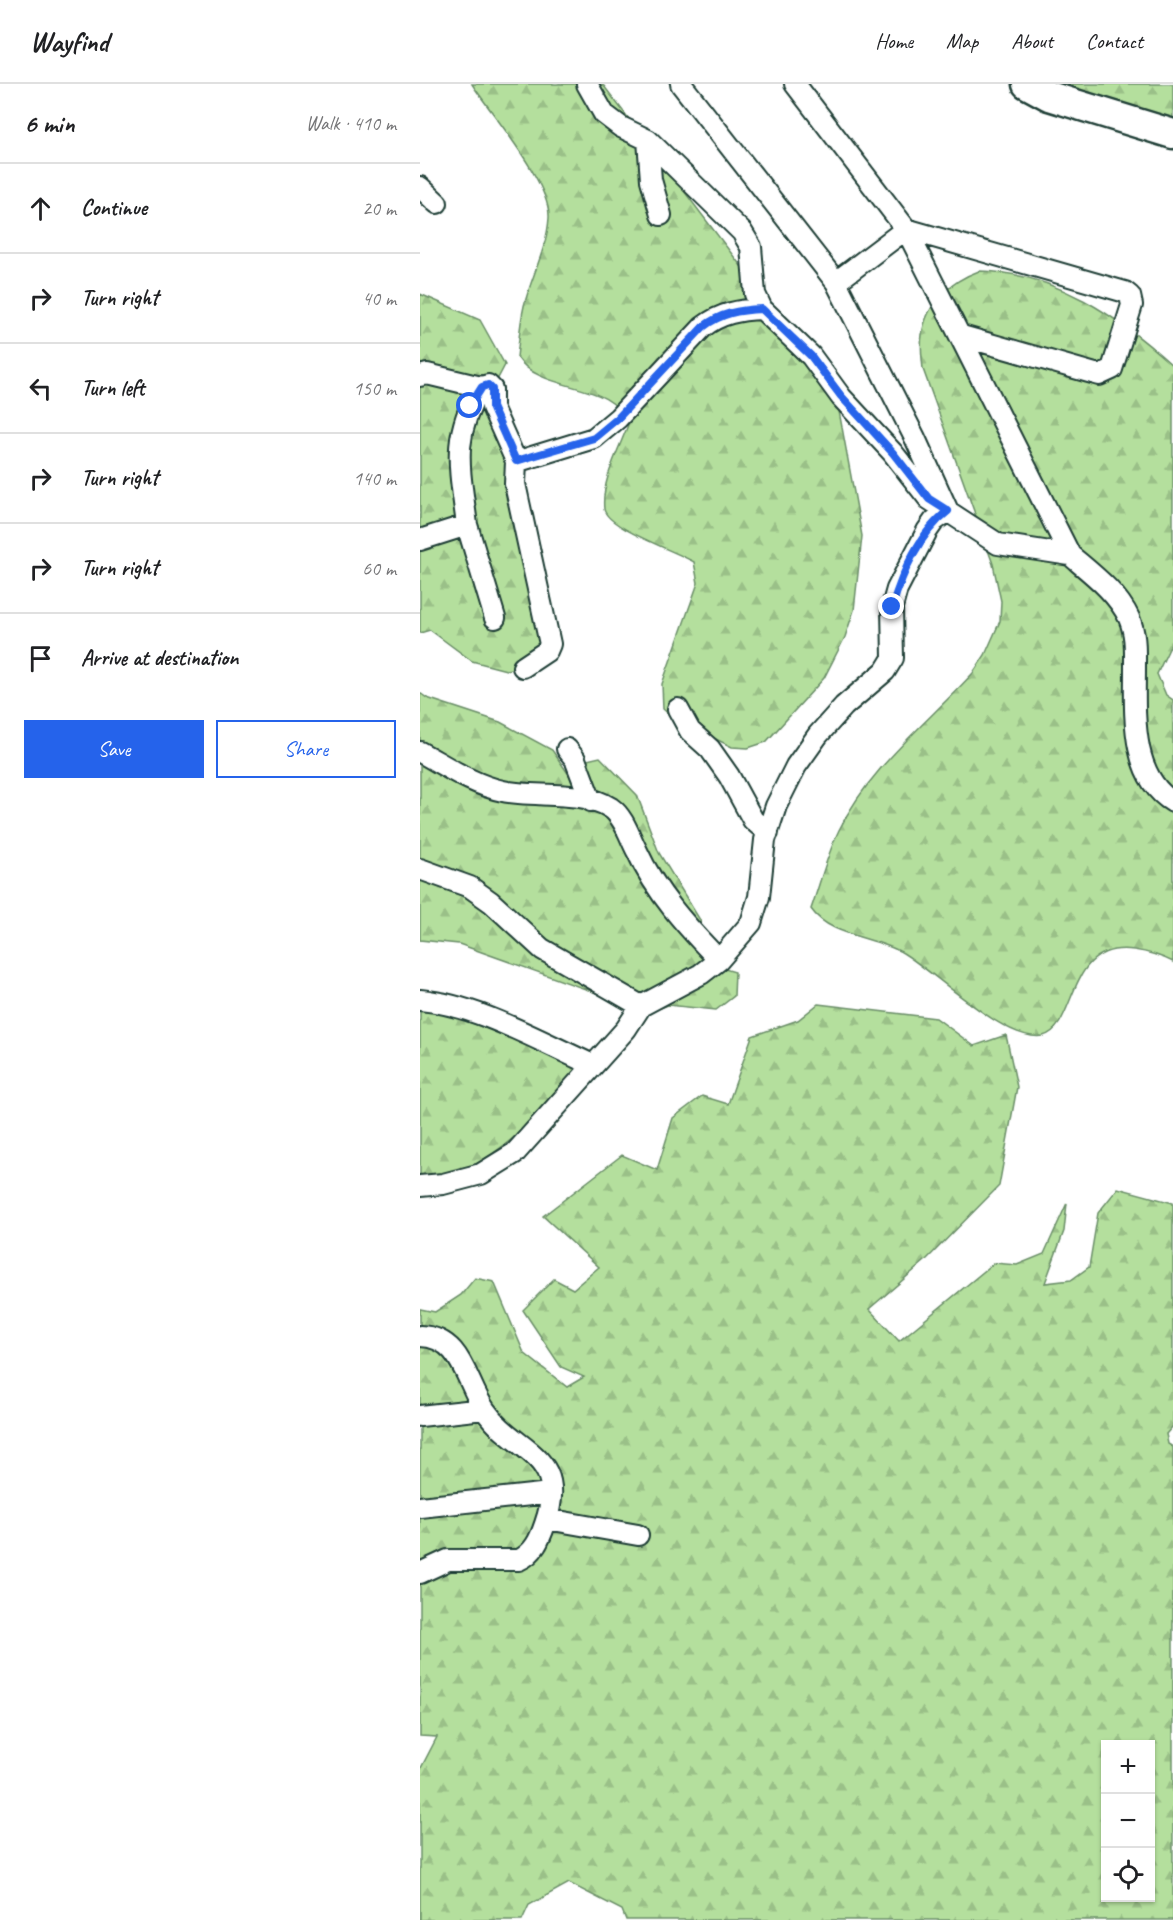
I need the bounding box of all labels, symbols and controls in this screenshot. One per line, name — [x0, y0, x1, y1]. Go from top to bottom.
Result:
text: Wayfind — [30, 24, 109, 59]
text: Home — [875, 28, 913, 54]
text: Map — [946, 28, 978, 54]
text: About — [1011, 28, 1053, 54]
text: Contact — [1086, 28, 1143, 54]
text: 6 min — [24, 107, 74, 140]
text: Walk · 410 m — [306, 111, 396, 136]
icon: ahead — [24, 192, 57, 225]
text: Continue — [81, 194, 147, 222]
text: 20 m — [362, 196, 396, 221]
icon: right — [24, 282, 57, 315]
text: Turn right — [81, 284, 158, 312]
text: 40 m — [362, 286, 396, 311]
icon: left — [24, 372, 57, 405]
text: Turn left — [81, 374, 145, 402]
text: 150 m — [353, 376, 396, 401]
route start — [456, 392, 482, 418]
icon: right — [24, 462, 57, 495]
text: Turn right — [81, 464, 158, 492]
text: 140 m — [353, 466, 396, 491]
icon: right — [24, 552, 57, 585]
text: Turn right — [81, 554, 158, 582]
text: 60 m — [362, 556, 396, 581]
route end — [878, 593, 904, 619]
icon: arrive — [24, 642, 57, 675]
text: Arrive at destination — [81, 644, 238, 672]
button: Save — [24, 720, 204, 778]
button: Share — [216, 720, 396, 778]
map controls — [1101, 1740, 1155, 1902]
button: + — [1101, 1740, 1155, 1794]
button: − — [1101, 1794, 1155, 1848]
button: locate — [1101, 1848, 1155, 1902]

